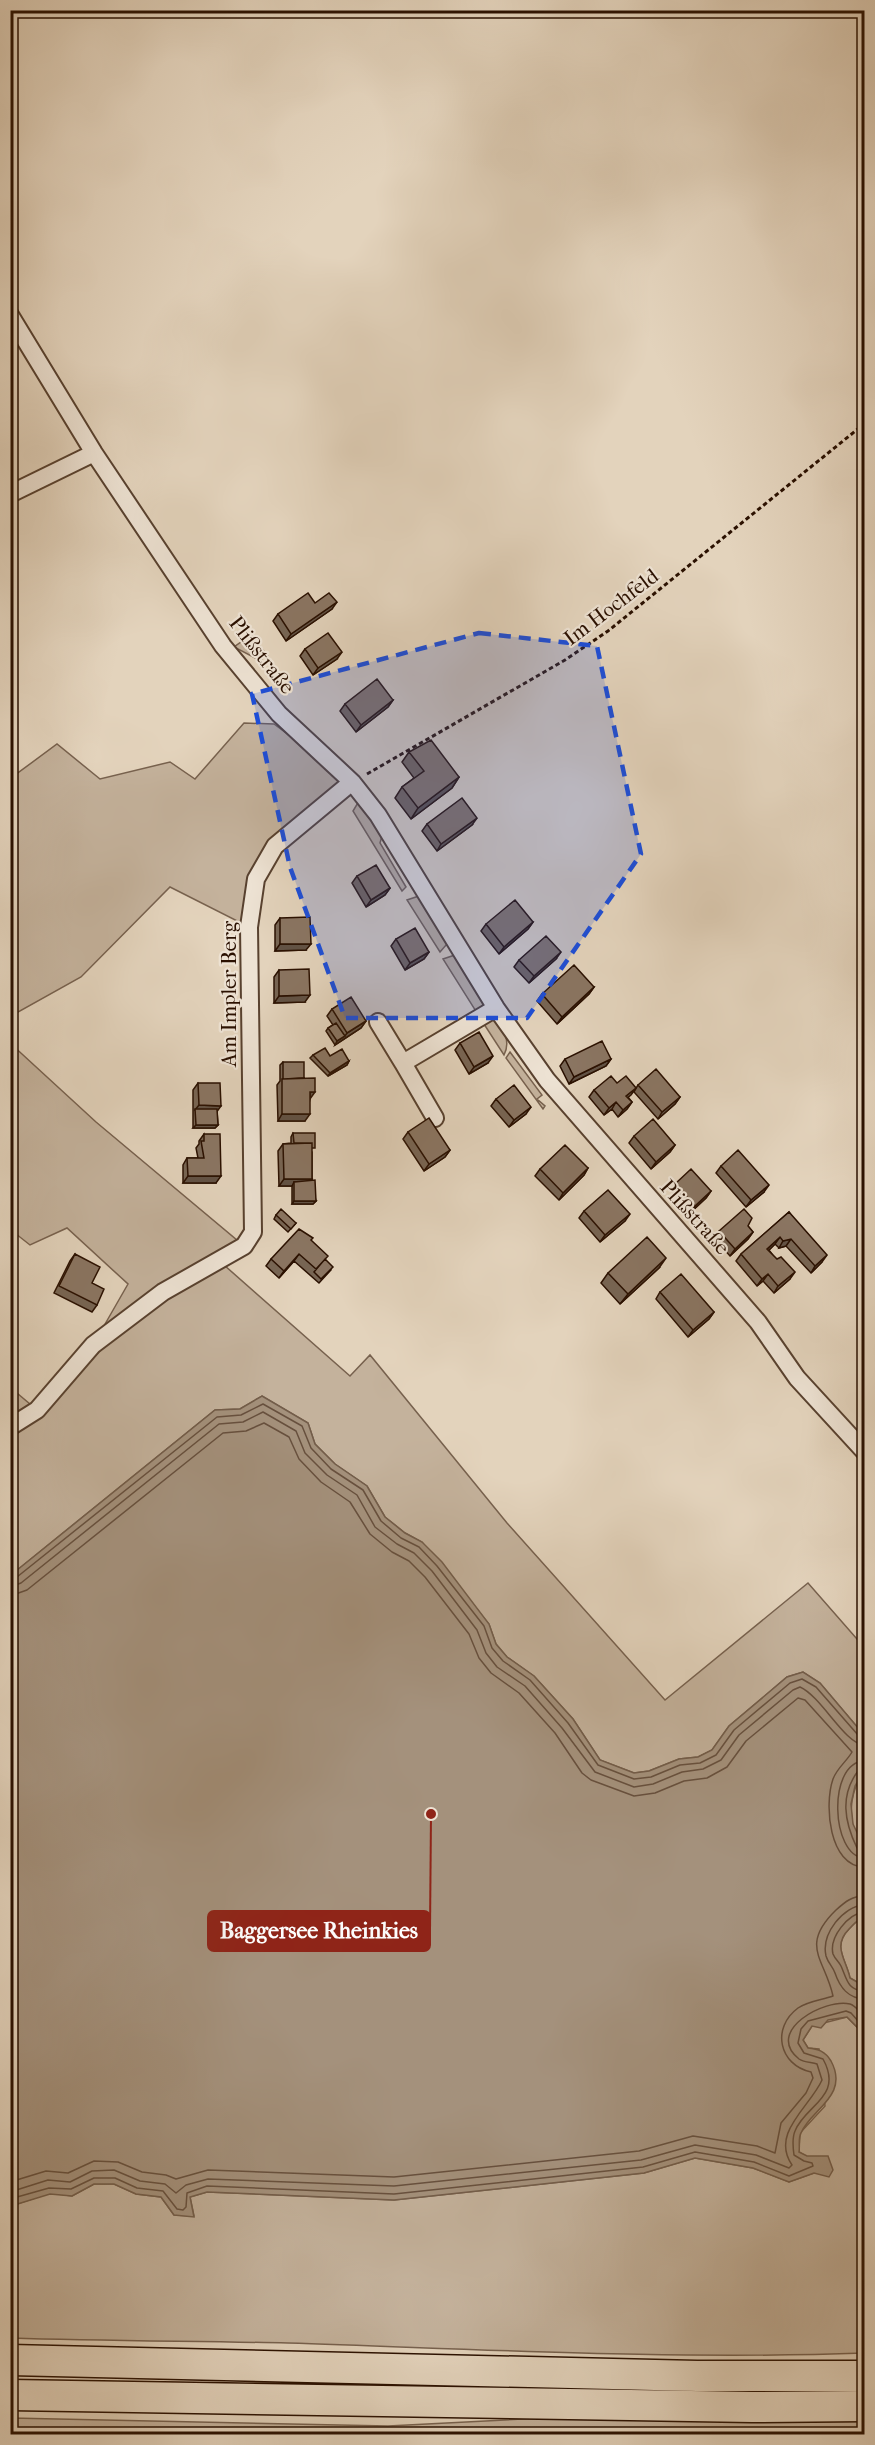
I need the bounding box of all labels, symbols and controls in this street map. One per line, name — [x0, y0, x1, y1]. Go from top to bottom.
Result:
street label: Im Hochfeld — [559, 563, 663, 650]
street label: Plißstraße — [224, 611, 300, 699]
street label: Am Impler Berg — [217, 920, 241, 1068]
street label: Plißstraße — [655, 1175, 735, 1259]
callout: Baggersee Rheinkies — [208, 1911, 430, 1951]
text: Baggersee Rheinkies — [220, 1918, 418, 1944]

